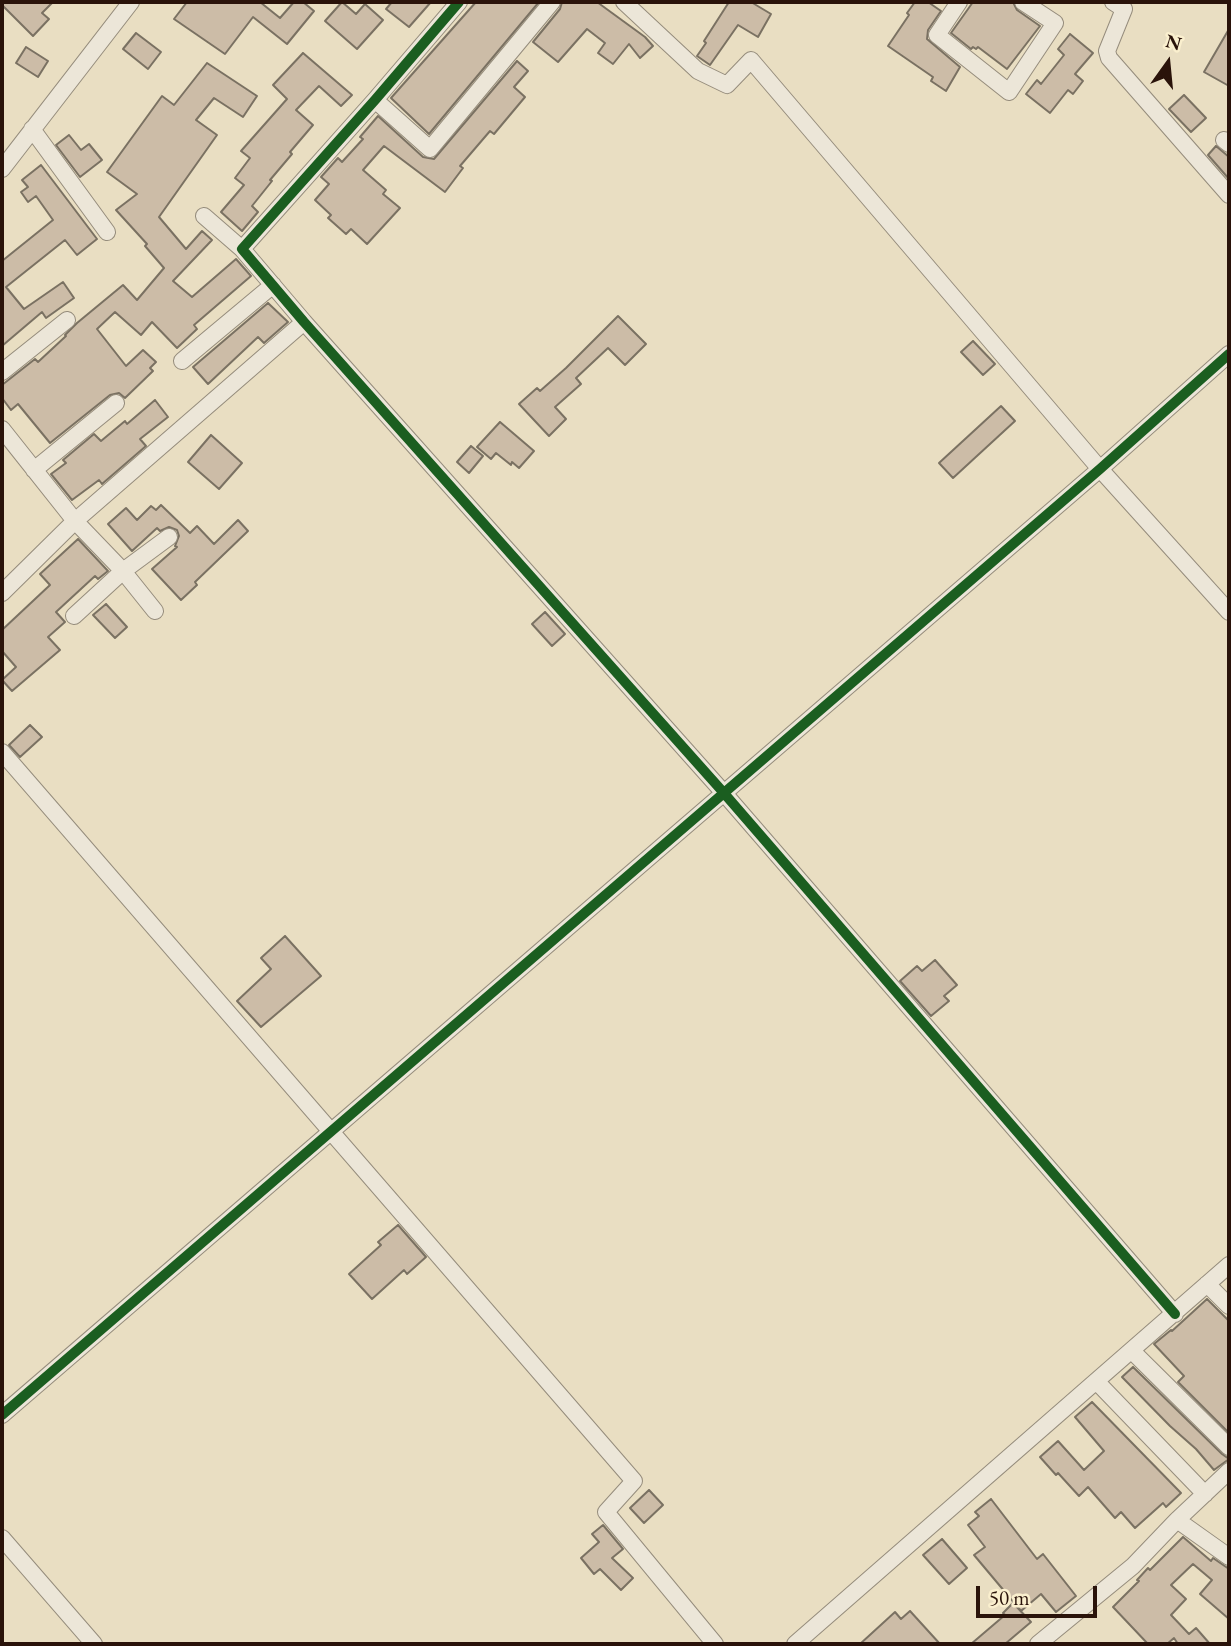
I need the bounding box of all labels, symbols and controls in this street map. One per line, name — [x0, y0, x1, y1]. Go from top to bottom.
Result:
north arrow — [1133, 28, 1203, 98]
text: N — [1163, 28, 1184, 56]
scale bar — [979, 1572, 1100, 1616]
text: 50 m — [989, 1584, 1030, 1611]

